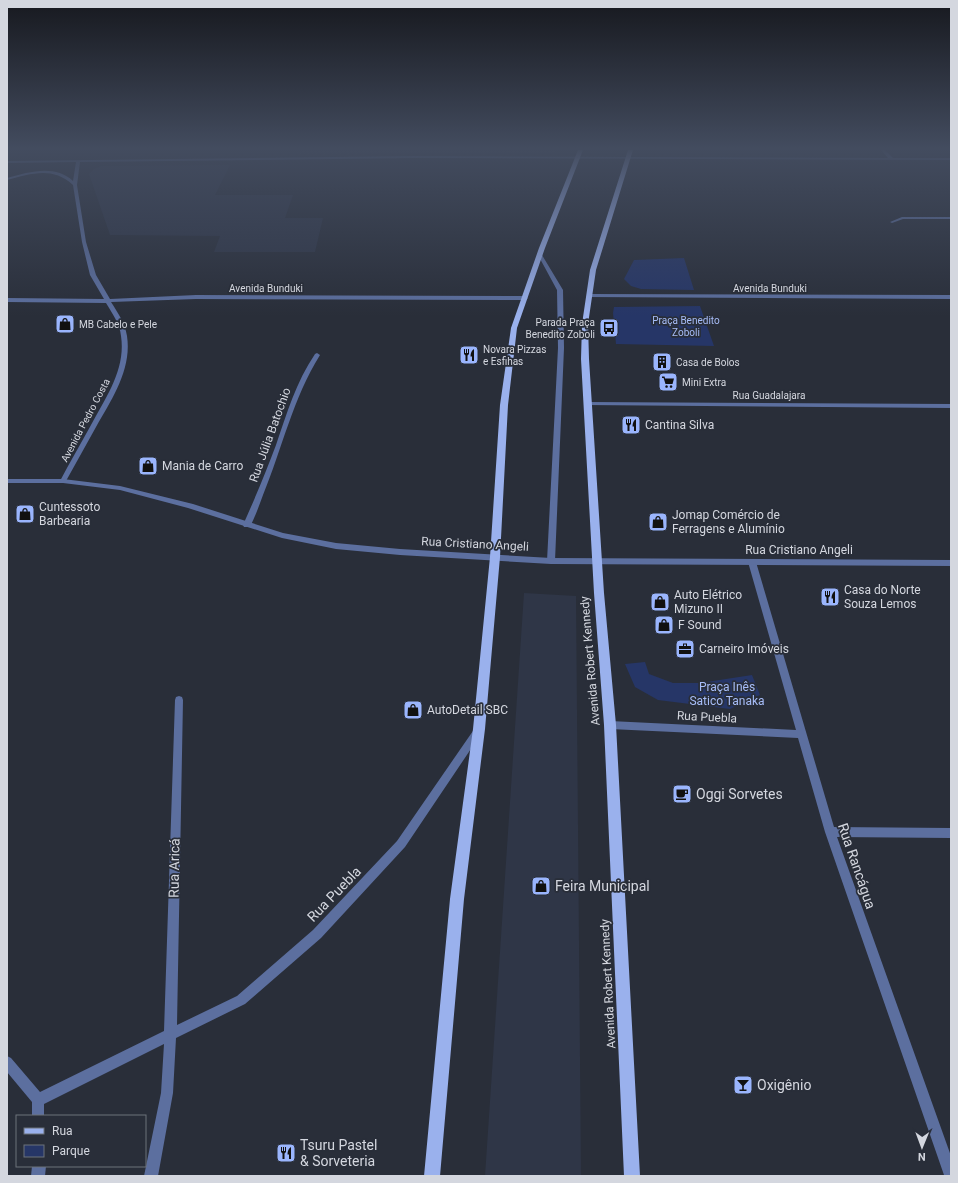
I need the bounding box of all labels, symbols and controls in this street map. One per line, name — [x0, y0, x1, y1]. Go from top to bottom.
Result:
street label: Avenida Bunduki — [229, 283, 303, 294]
street label: Avenida Bunduki — [733, 283, 807, 294]
shop icon: MB Cabelo e Pele — [54, 313, 76, 335]
park label: Praça Benedito Zoboli — [652, 315, 720, 338]
place label: Parada Praça Benedito Zoboli — [525, 317, 595, 340]
bus stop icon: Parada Praça Benedito Zoboli — [598, 317, 620, 339]
place label: MB Cabelo e Pele — [79, 319, 157, 330]
restaurant icon: Novara Pizzas e Esfihas — [458, 344, 480, 366]
place label: Novara Pizzas e Esfihas — [483, 344, 546, 367]
building icon: Casa de Bolos — [651, 351, 673, 373]
place label: Casa de Bolos — [676, 357, 740, 368]
supermarket icon: Mini Extra — [657, 371, 679, 393]
street label: Avenida Pedro Costa — [59, 377, 112, 464]
place label: Mini Extra — [682, 377, 726, 388]
street label: Rua Júlia Batochio — [246, 386, 294, 484]
street label: Rua Guadalajara — [733, 390, 805, 401]
restaurant icon: Cantina Silva — [620, 414, 642, 436]
place label: Cantina Silva — [645, 418, 714, 432]
shop icon: Mania de Carro — [137, 455, 159, 477]
place label: Mania de Carro — [162, 459, 244, 473]
place label: Cuntessoto Barbearia — [39, 500, 100, 528]
shop icon: Cuntessoto Barbearia — [14, 503, 36, 525]
place label: Jomap Comércio de Ferragens e Alumínio — [672, 508, 785, 536]
shop icon: Jomap Comércio de Ferragens e Alumínio — [647, 511, 669, 533]
street label: Rua Cristiano Angeli — [421, 534, 529, 554]
street label: Rua Cristiano Angeli — [745, 543, 853, 557]
place label: Casa do Norte Souza Lemos — [844, 583, 921, 611]
restaurant icon: Casa do Norte Souza Lemos — [819, 586, 841, 608]
place label: Auto Elétrico Mizuno II — [674, 588, 742, 616]
shop icon: Auto Elétrico Mizuno II — [649, 591, 671, 613]
street label: Avenida Robert Kennedy — [577, 595, 603, 726]
shop icon: F Sound — [653, 614, 675, 636]
place label: F Sound — [678, 618, 722, 632]
office icon: Carneiro Imóveis — [674, 638, 696, 660]
place label: Carneiro Imóveis — [699, 642, 789, 656]
park label: Praça Inês Satico Tanaka — [689, 680, 765, 708]
shop icon: AutoDetail SBC — [402, 699, 424, 721]
place label: AutoDetail SBC — [427, 703, 508, 717]
street label: Rua Puebla — [677, 708, 737, 726]
cafe icon: Oggi Sorvetes — [671, 783, 693, 805]
place label: Oggi Sorvetes — [696, 786, 783, 802]
street label: Rua Rancágua — [835, 821, 879, 911]
street label: Rua Aricá — [165, 838, 183, 898]
street label: Rua Puebla — [304, 863, 364, 925]
shop icon: Feira Municipal — [530, 875, 552, 897]
place label: Feira Municipal — [555, 878, 650, 894]
street label: Avenida Robert Kennedy — [598, 918, 618, 1049]
bar icon: Oxigênio — [732, 1074, 754, 1096]
place label: Oxigênio — [757, 1077, 811, 1093]
legend — [16, 1115, 146, 1167]
text: Rua — [52, 1124, 73, 1138]
north arrow — [902, 1127, 942, 1167]
place label: Tsuru Pastel & Sorveteria — [300, 1137, 377, 1169]
restaurant icon: Tsuru Pastel & Sorveteria — [275, 1142, 297, 1164]
text: Parque — [52, 1144, 90, 1158]
text: N — [918, 1150, 926, 1163]

